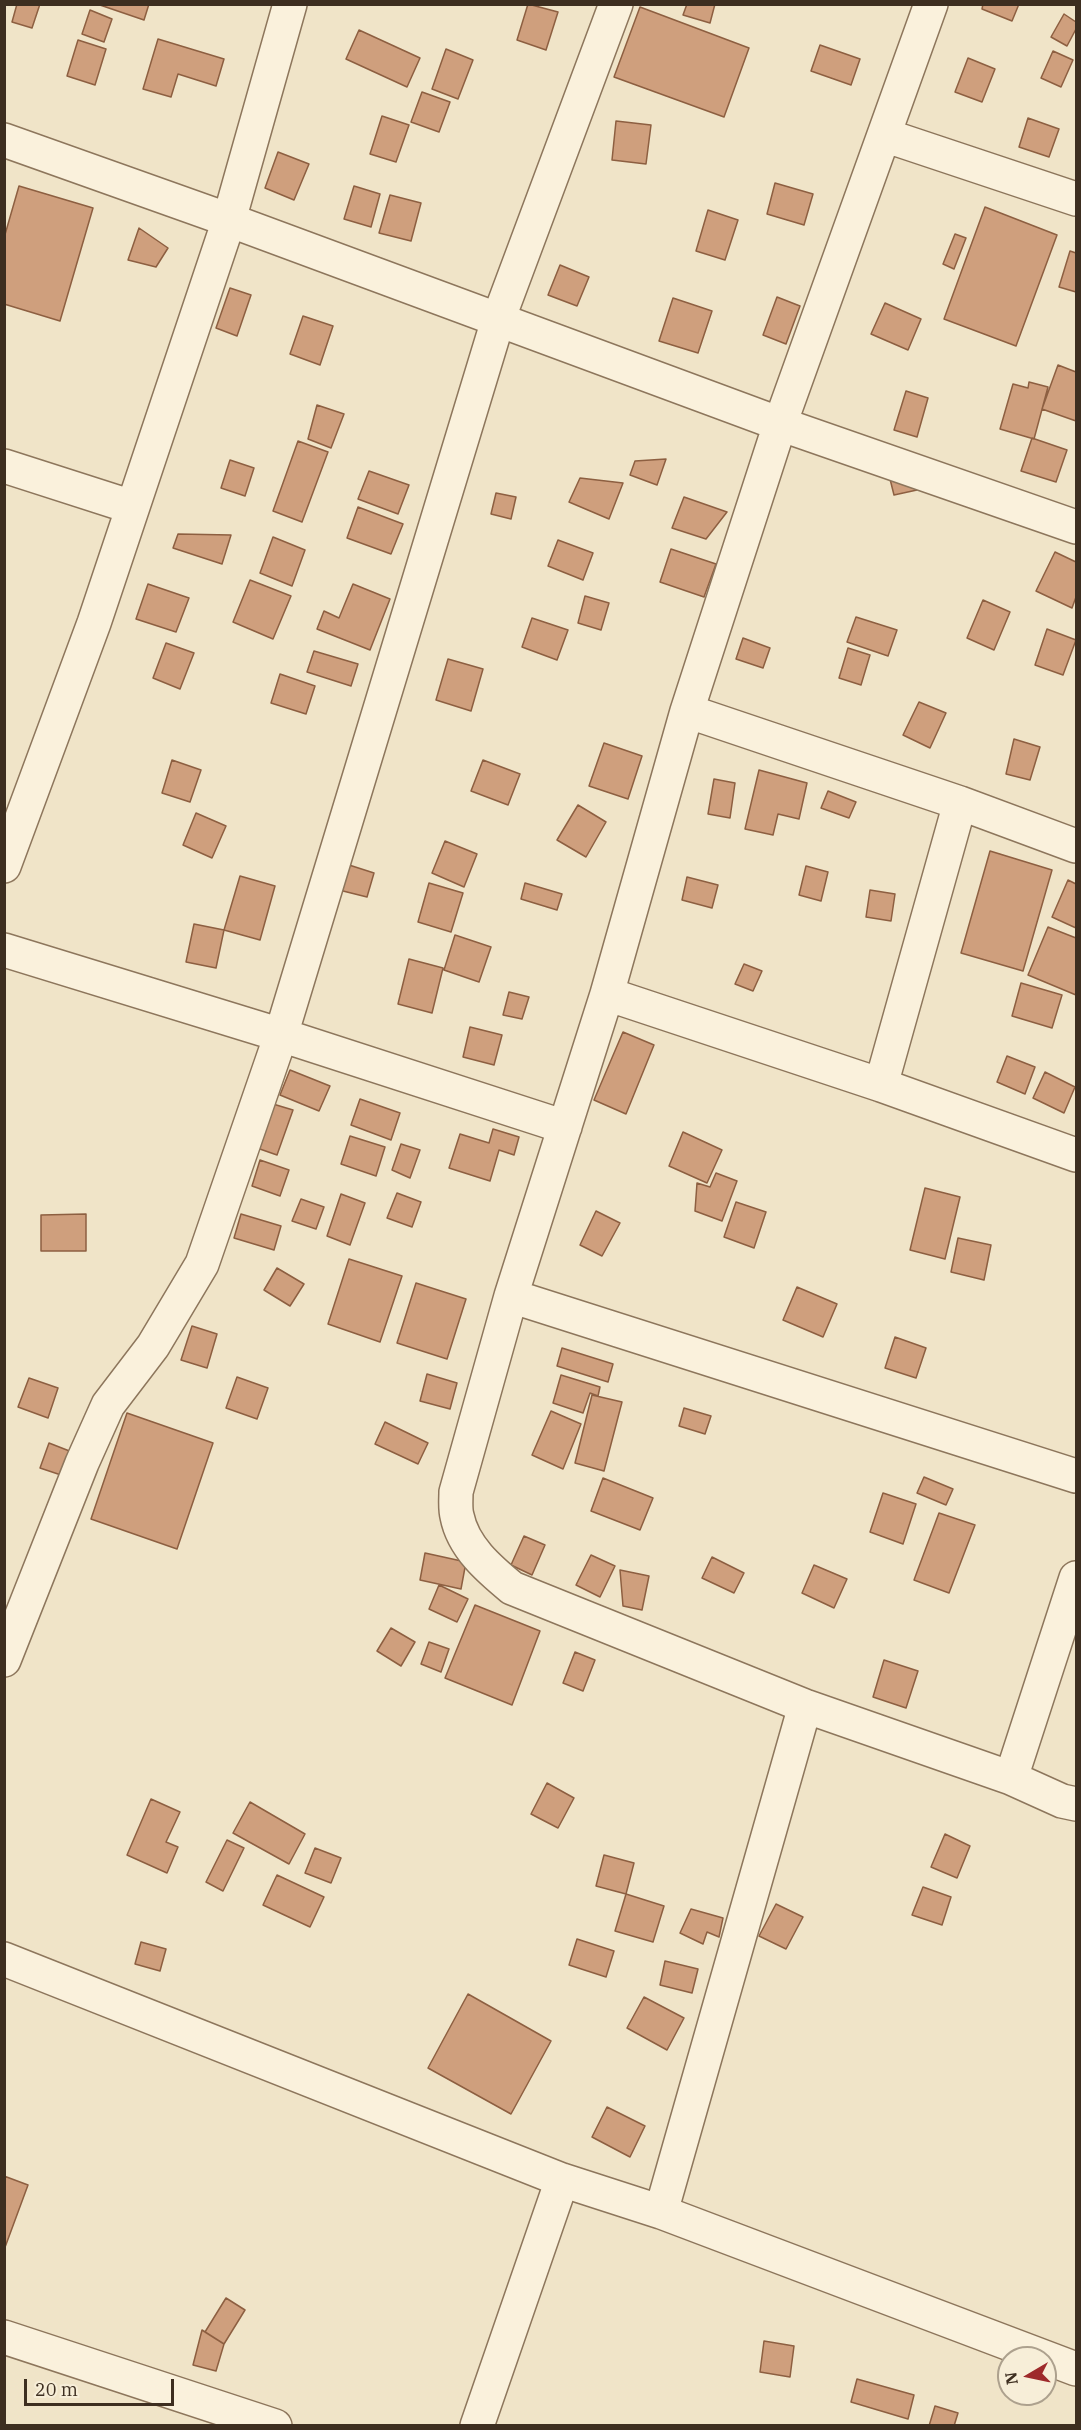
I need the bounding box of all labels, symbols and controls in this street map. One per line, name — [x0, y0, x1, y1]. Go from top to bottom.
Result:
north arrow — [997, 2346, 1057, 2406]
scale bar — [27, 2367, 177, 2405]
text: N — [1000, 2371, 1022, 2386]
text: 20 m — [35, 2378, 78, 2401]

